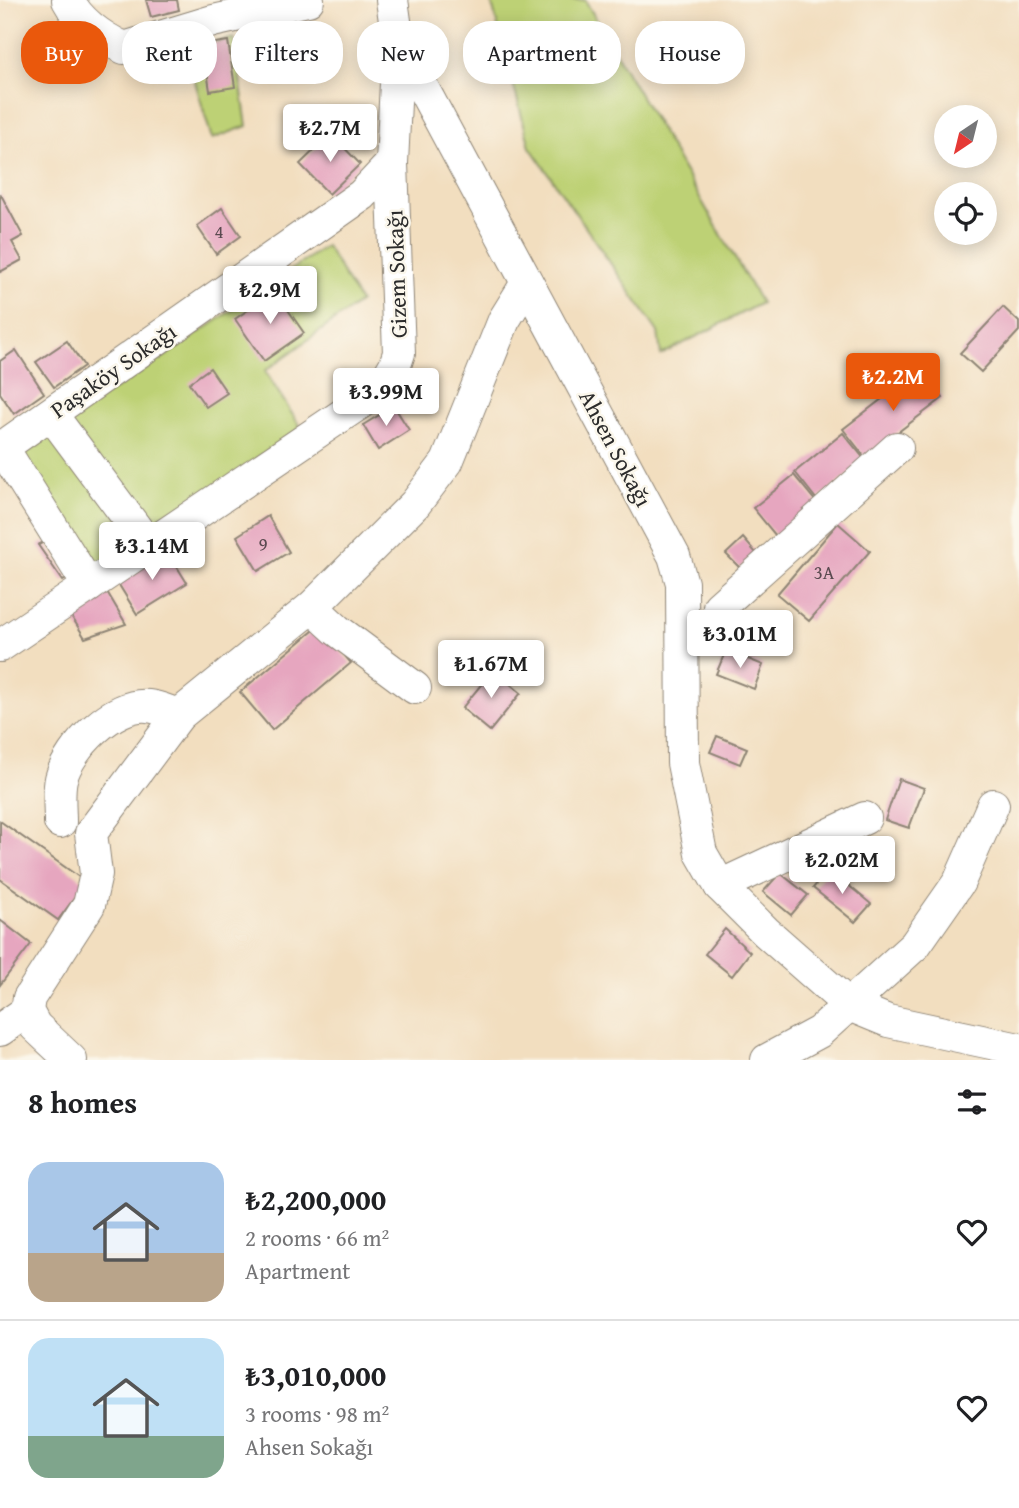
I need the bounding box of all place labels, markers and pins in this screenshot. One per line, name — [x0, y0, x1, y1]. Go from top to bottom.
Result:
pin: ₺2.7M — [281, 104, 379, 164]
pin: ₺2.9M — [221, 266, 319, 326]
pin: ₺2.2M — [844, 354, 942, 413]
pin: ₺3.99M — [329, 368, 443, 428]
pin: ₺3.14M — [95, 522, 209, 582]
pin: ₺3.01M — [683, 610, 797, 670]
pin: ₺1.67M — [434, 640, 548, 700]
pin: ₺2.02M — [785, 836, 899, 896]

